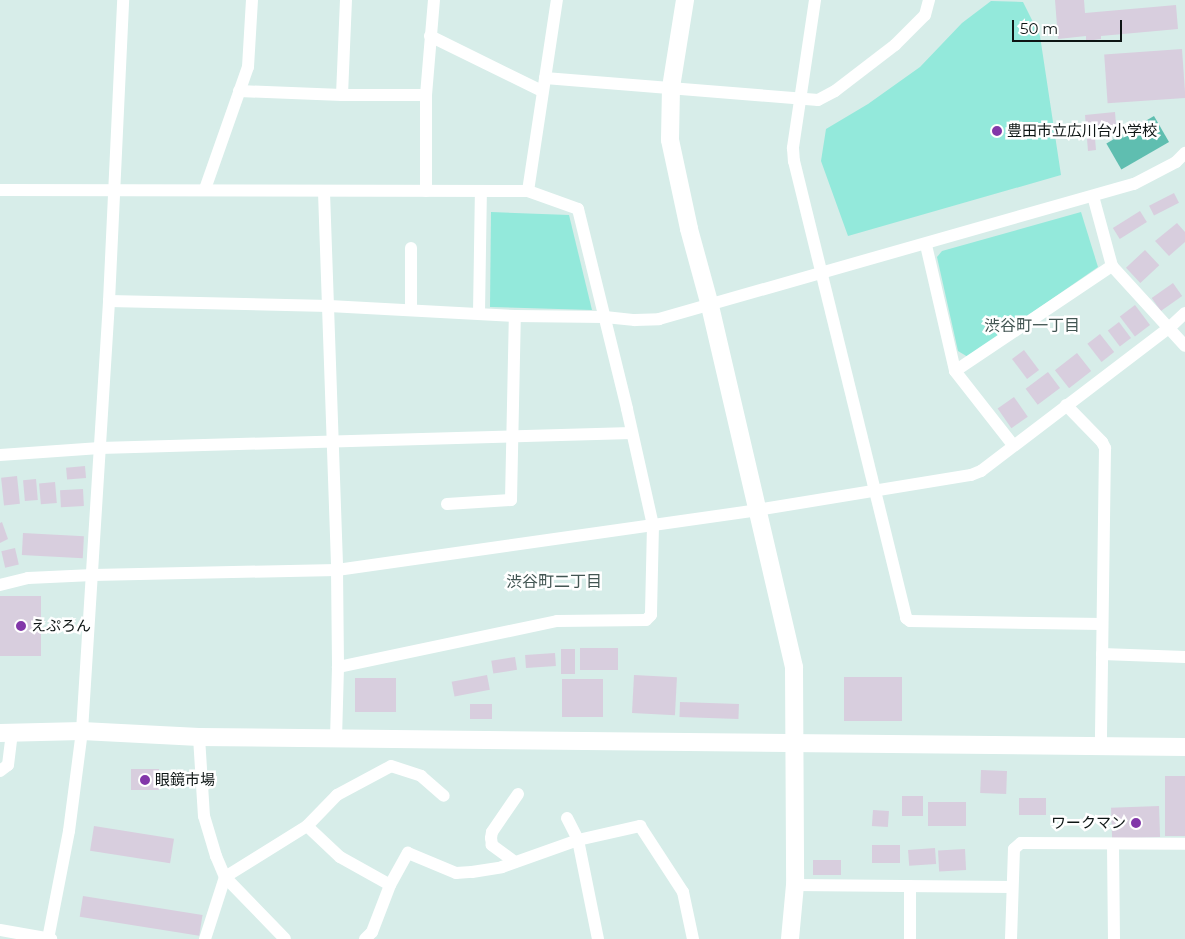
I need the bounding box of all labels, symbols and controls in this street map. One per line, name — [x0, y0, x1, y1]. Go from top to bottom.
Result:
scale bar — [1015, 10, 1125, 42]
text: 50 m — [1020, 19, 1058, 38]
place label: 豊田市立広川台小学校 — [1007, 122, 1157, 140]
marker: 豊田市立広川台小学校 — [991, 125, 1003, 137]
district label: 渋谷町一丁目 — [984, 316, 1080, 336]
district label: 渋谷町二丁目 — [506, 572, 602, 592]
place label: えぷろん — [31, 617, 91, 635]
marker: えぷろん — [15, 620, 27, 632]
place label: 眼鏡市場 — [155, 771, 215, 789]
marker: 眼鏡市場 — [139, 774, 151, 786]
place label: ワークマン — [1051, 814, 1126, 832]
marker: ワークマン — [1130, 817, 1142, 829]

